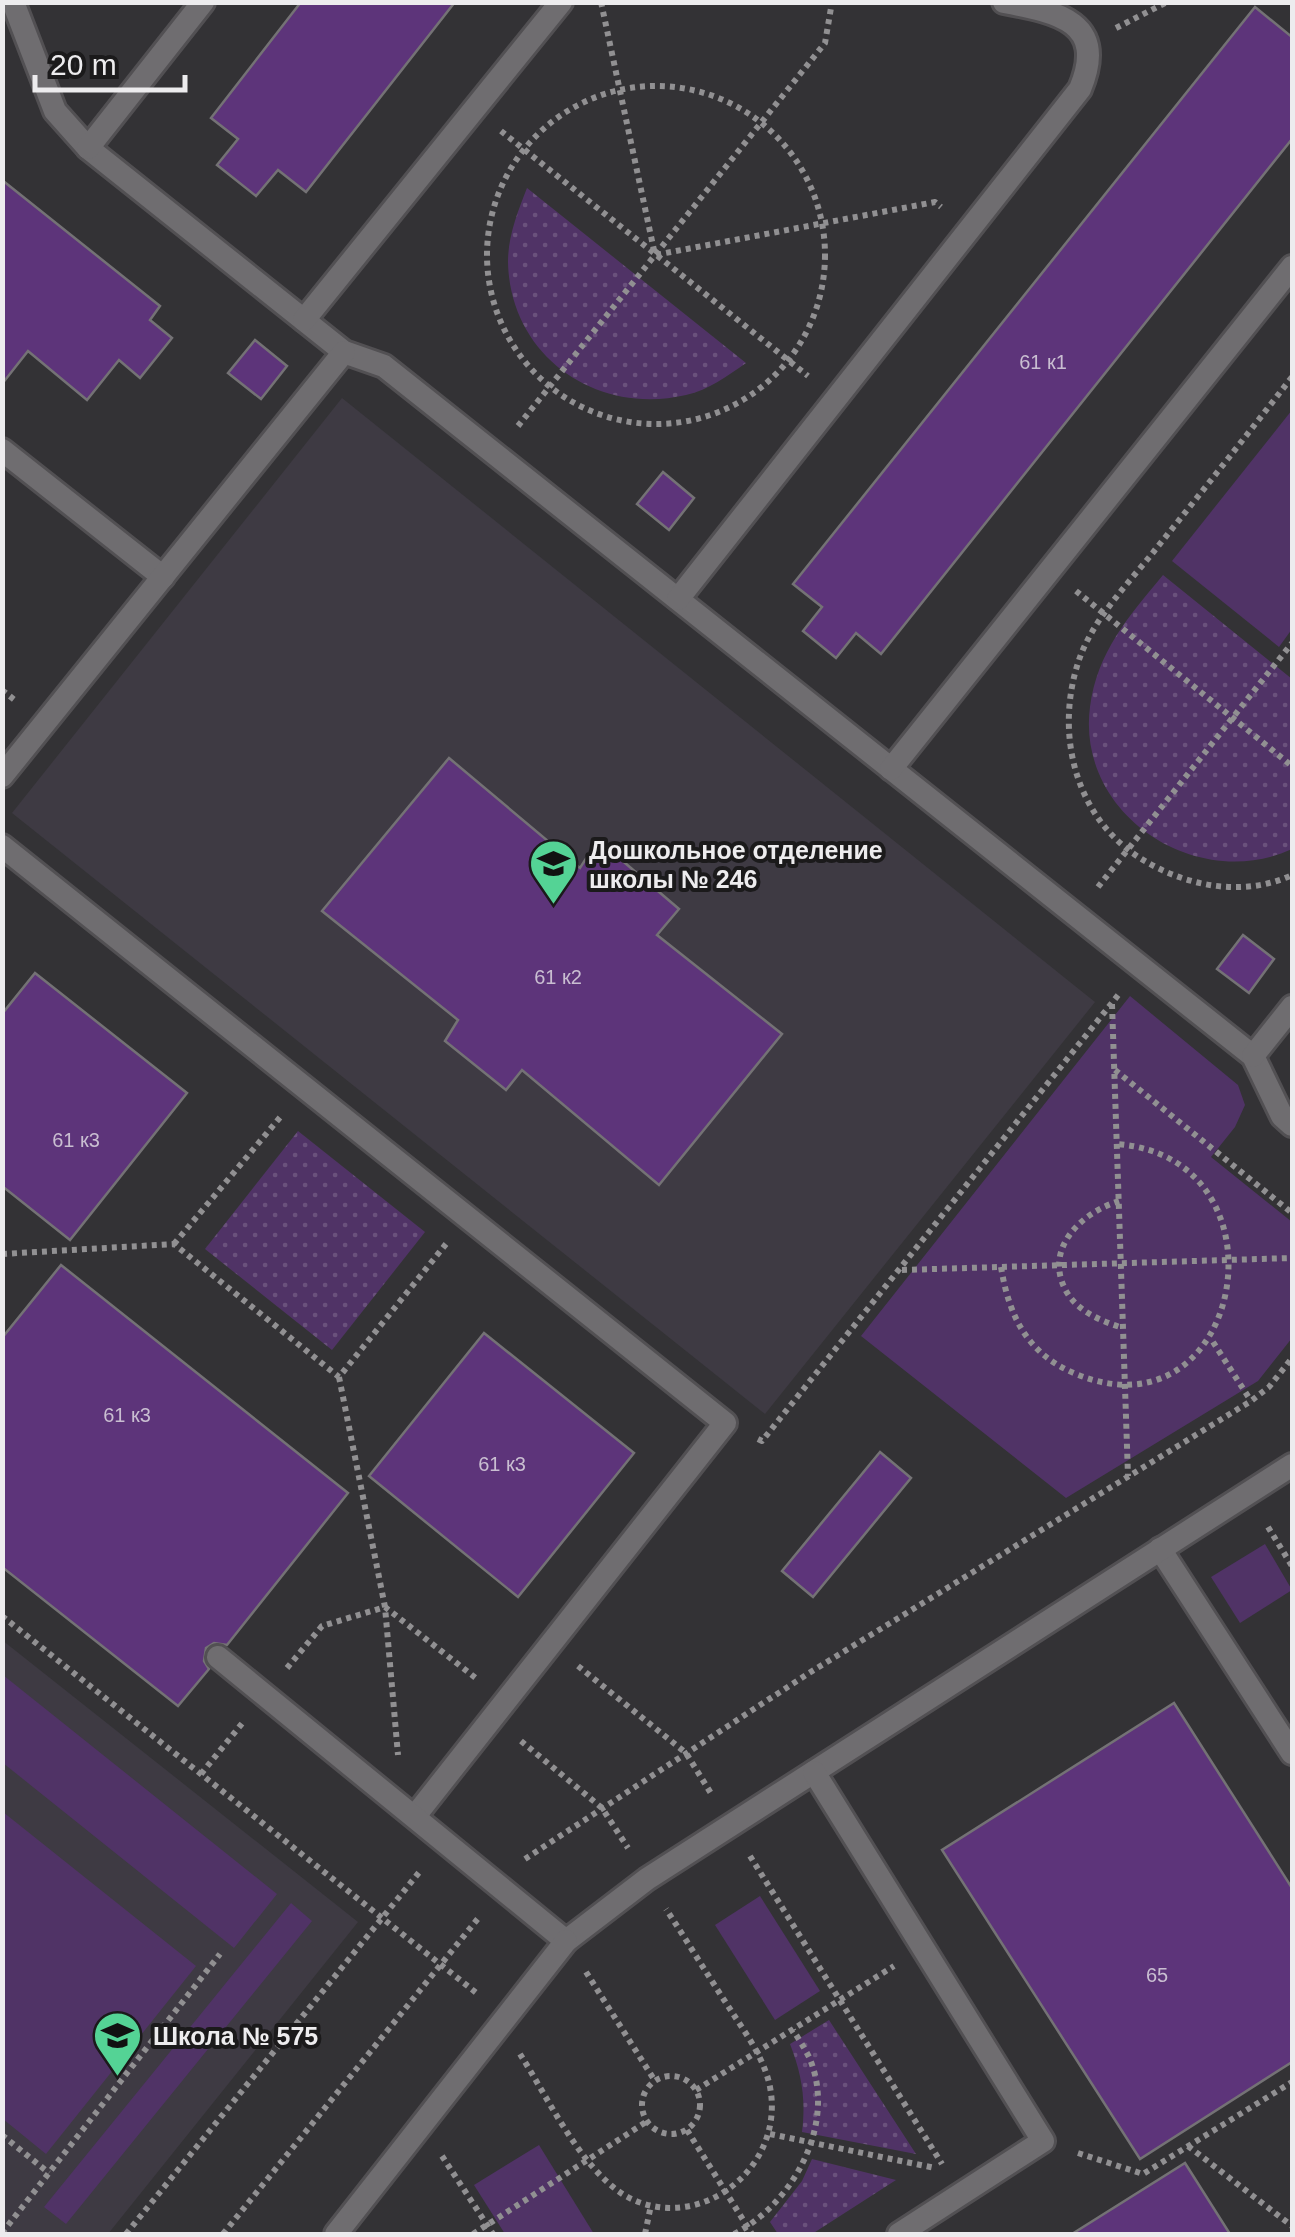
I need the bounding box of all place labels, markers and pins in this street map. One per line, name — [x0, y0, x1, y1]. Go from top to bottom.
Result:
place label: Дошкольное отделение школы № 246 — [589, 836, 883, 893]
school or university icon: Дошкольное отделение школы № 246 — [528, 838, 580, 906]
school or university icon: Школа № 575 — [92, 2010, 144, 2078]
place label: Школа № 575 — [153, 2022, 318, 2050]

